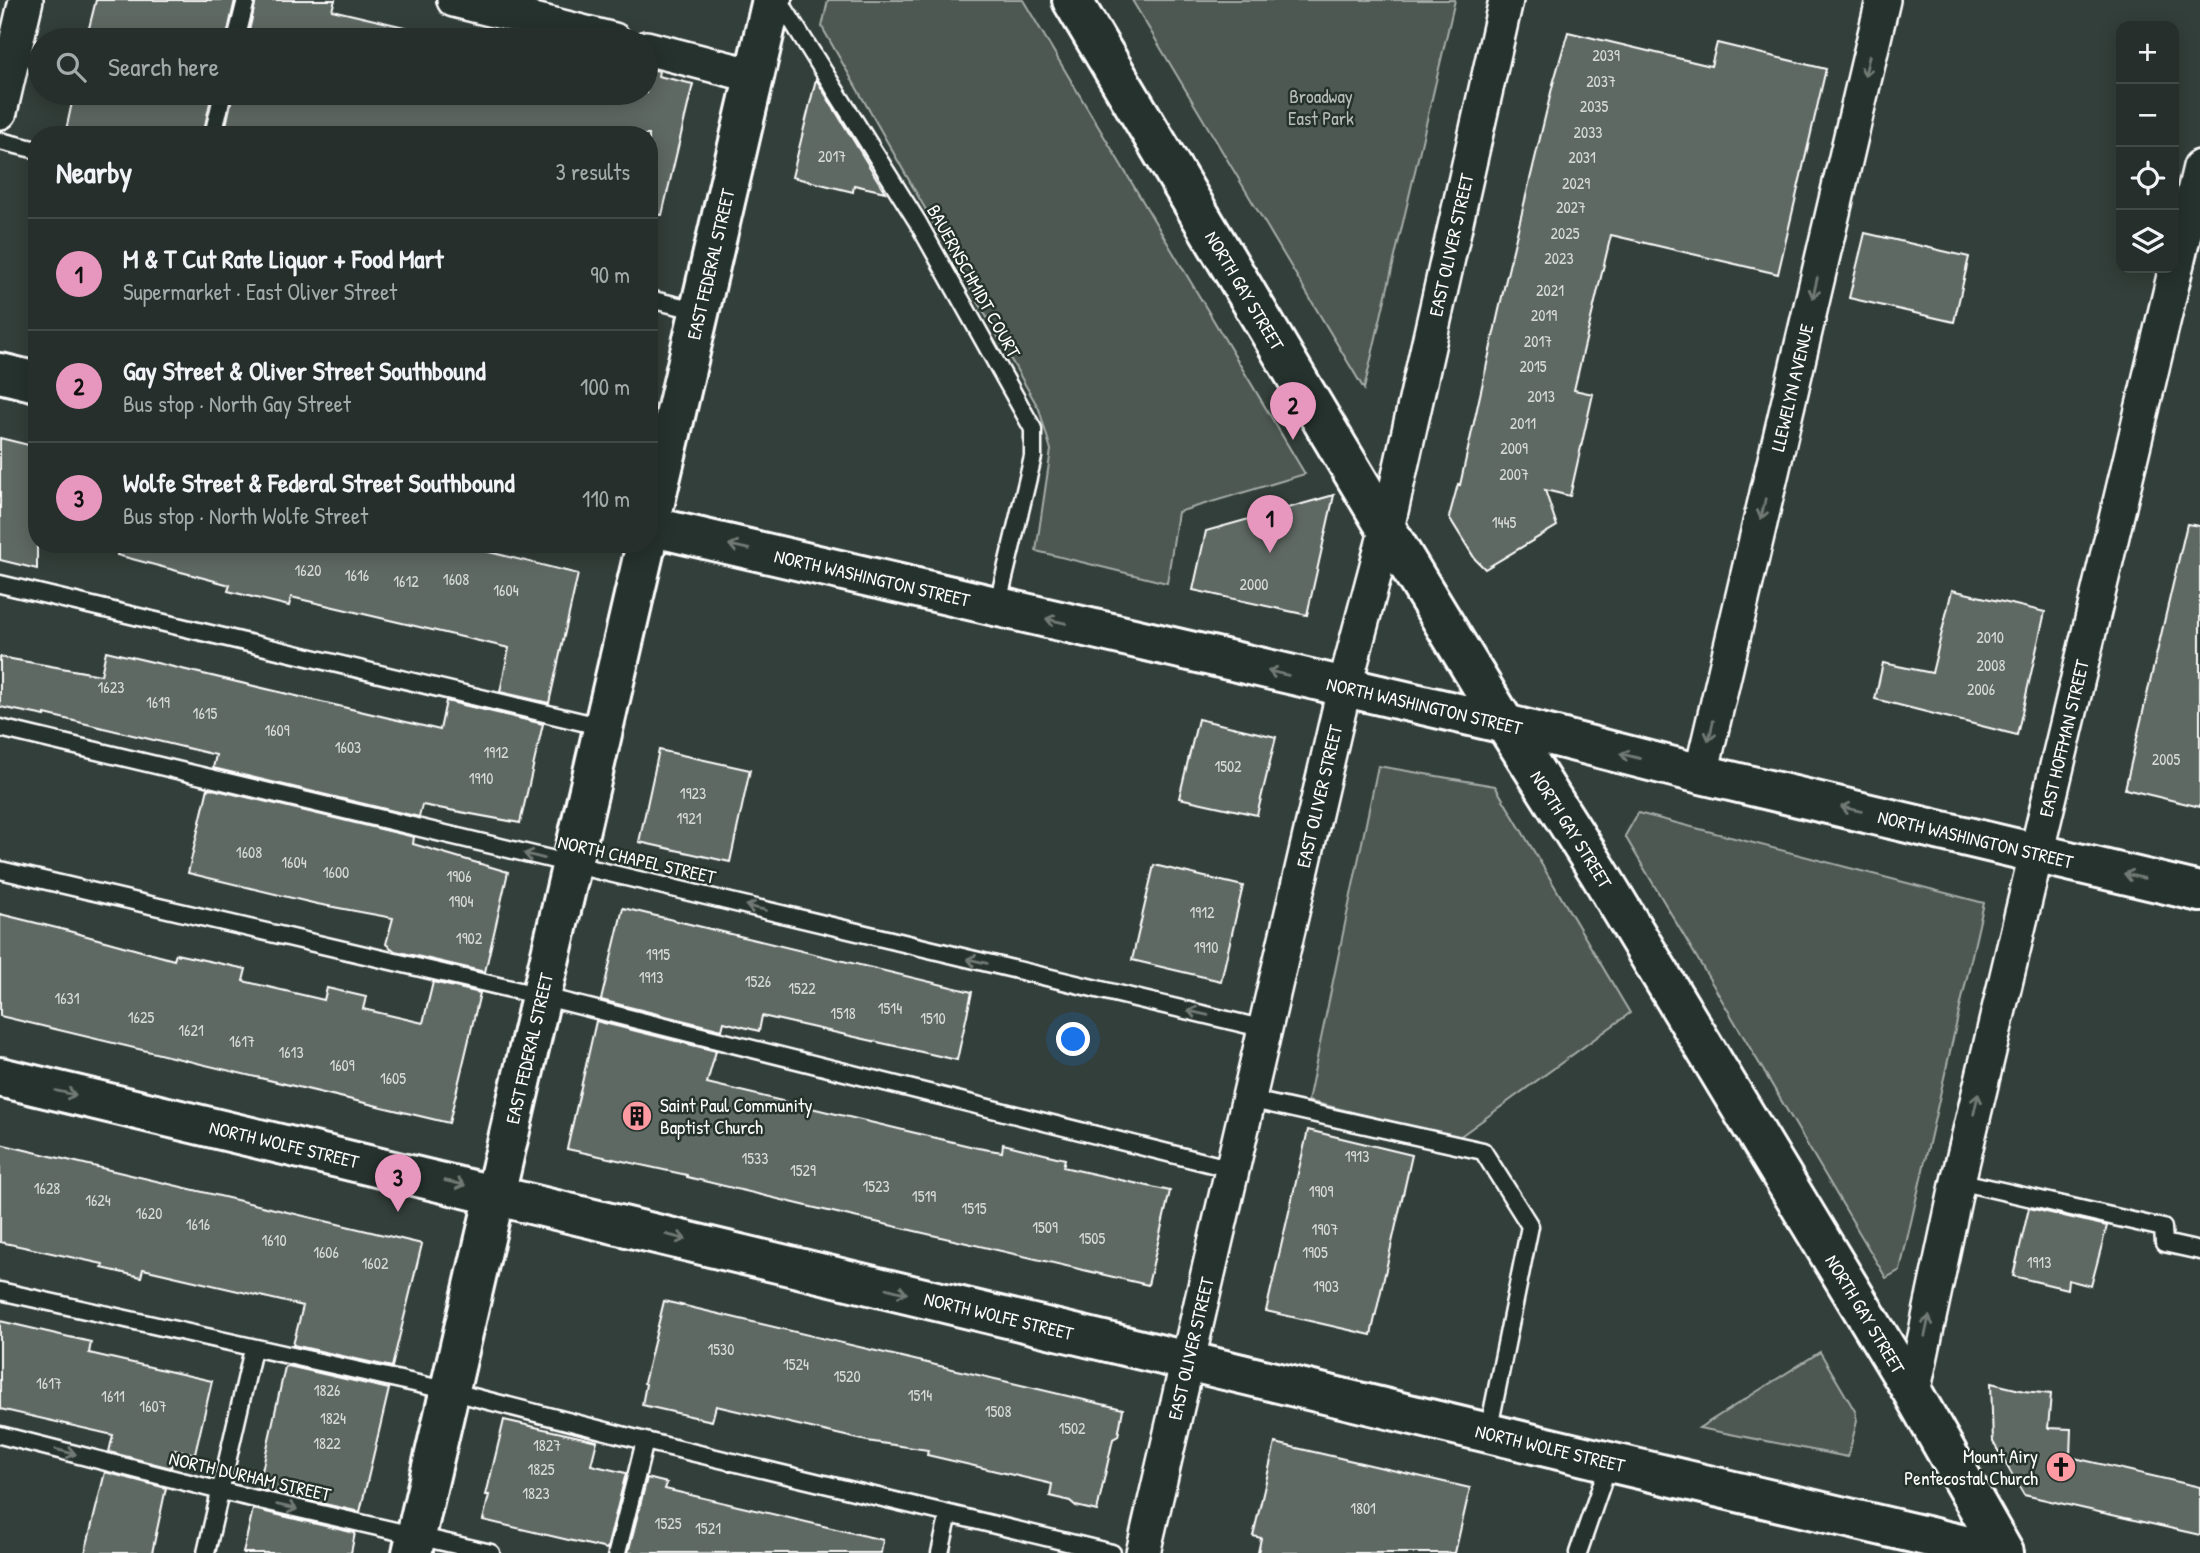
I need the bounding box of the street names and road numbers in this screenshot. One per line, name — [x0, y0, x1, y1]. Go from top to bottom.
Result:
street label: EAST OLIVER STREET — [1422, 170, 1480, 319]
street label: EAST FEDERAL STREET — [680, 185, 741, 342]
street label: BAUERNSCHMIDT COURT — [921, 200, 1027, 363]
street label: NORTH GAY STREET — [1199, 226, 1291, 356]
street label: LLEWELYN AVENUE — [1764, 321, 1820, 454]
street label: NORTH WASHINGTON STREET — [772, 542, 973, 613]
street label: EAST HOFFMAN STREET — [2032, 656, 2095, 819]
street label: NORTH WASHINGTON STREET — [1324, 670, 1526, 741]
street label: EAST OLIVER STREET — [1290, 721, 1349, 870]
street label: NORTH GAY STREET — [1525, 765, 1619, 894]
street label: NORTH WASHINGTON STREET — [1875, 803, 2077, 875]
street label: NORTH CHAPEL STREET — [556, 828, 719, 890]
street label: EAST FEDERAL STREET — [499, 969, 559, 1126]
street label: NORTH WOLFE STREET — [207, 1114, 363, 1175]
street label: NORTH GAY STREET — [1819, 1250, 1912, 1379]
street label: EAST OLIVER STREET — [1161, 1273, 1220, 1422]
street label: NORTH WOLFE STREET — [922, 1285, 1077, 1347]
street label: NORTH WOLFE STREET — [1473, 1418, 1629, 1479]
street label: NORTH DURHAM STREET — [167, 1445, 335, 1508]

